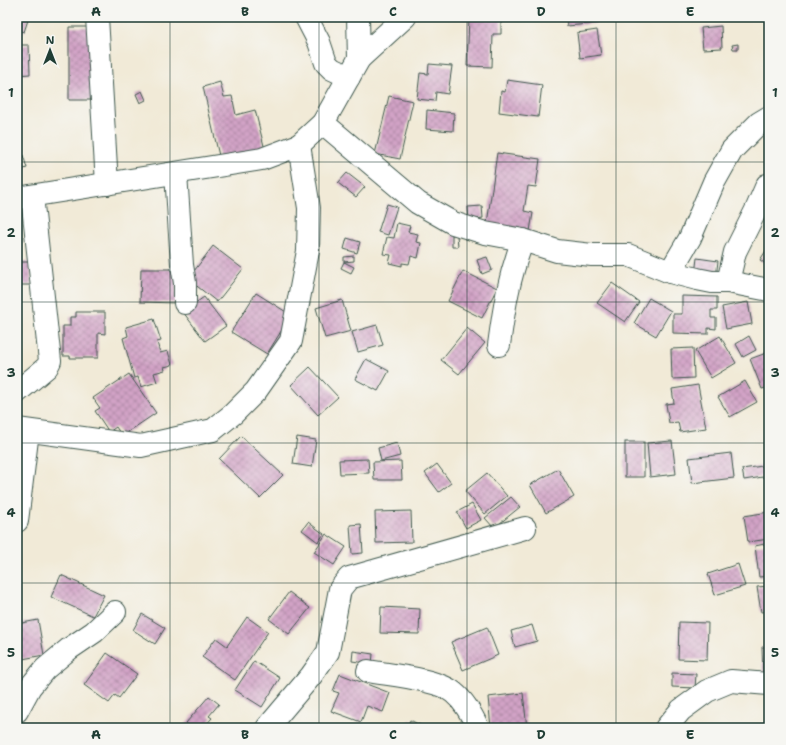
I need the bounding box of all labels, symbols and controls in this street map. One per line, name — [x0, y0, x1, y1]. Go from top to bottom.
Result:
text: A — [91, 3, 101, 20]
text: B — [241, 3, 249, 20]
text: C — [389, 3, 397, 20]
text: D — [536, 3, 546, 20]
text: E — [686, 3, 695, 20]
north arrow — [30, 30, 70, 70]
text: N — [46, 33, 55, 48]
text: 1 — [8, 84, 14, 101]
text: 1 — [772, 84, 778, 101]
text: 2 — [6, 224, 16, 241]
text: 2 — [770, 224, 780, 241]
text: 3 — [6, 364, 16, 381]
text: 3 — [770, 364, 780, 381]
text: 4 — [6, 504, 16, 521]
text: 4 — [770, 504, 780, 521]
text: 5 — [7, 644, 15, 661]
text: 5 — [771, 644, 779, 661]
text: A — [91, 726, 101, 743]
text: B — [241, 726, 249, 743]
text: C — [389, 726, 397, 743]
text: D — [536, 726, 546, 743]
text: E — [686, 726, 695, 743]

